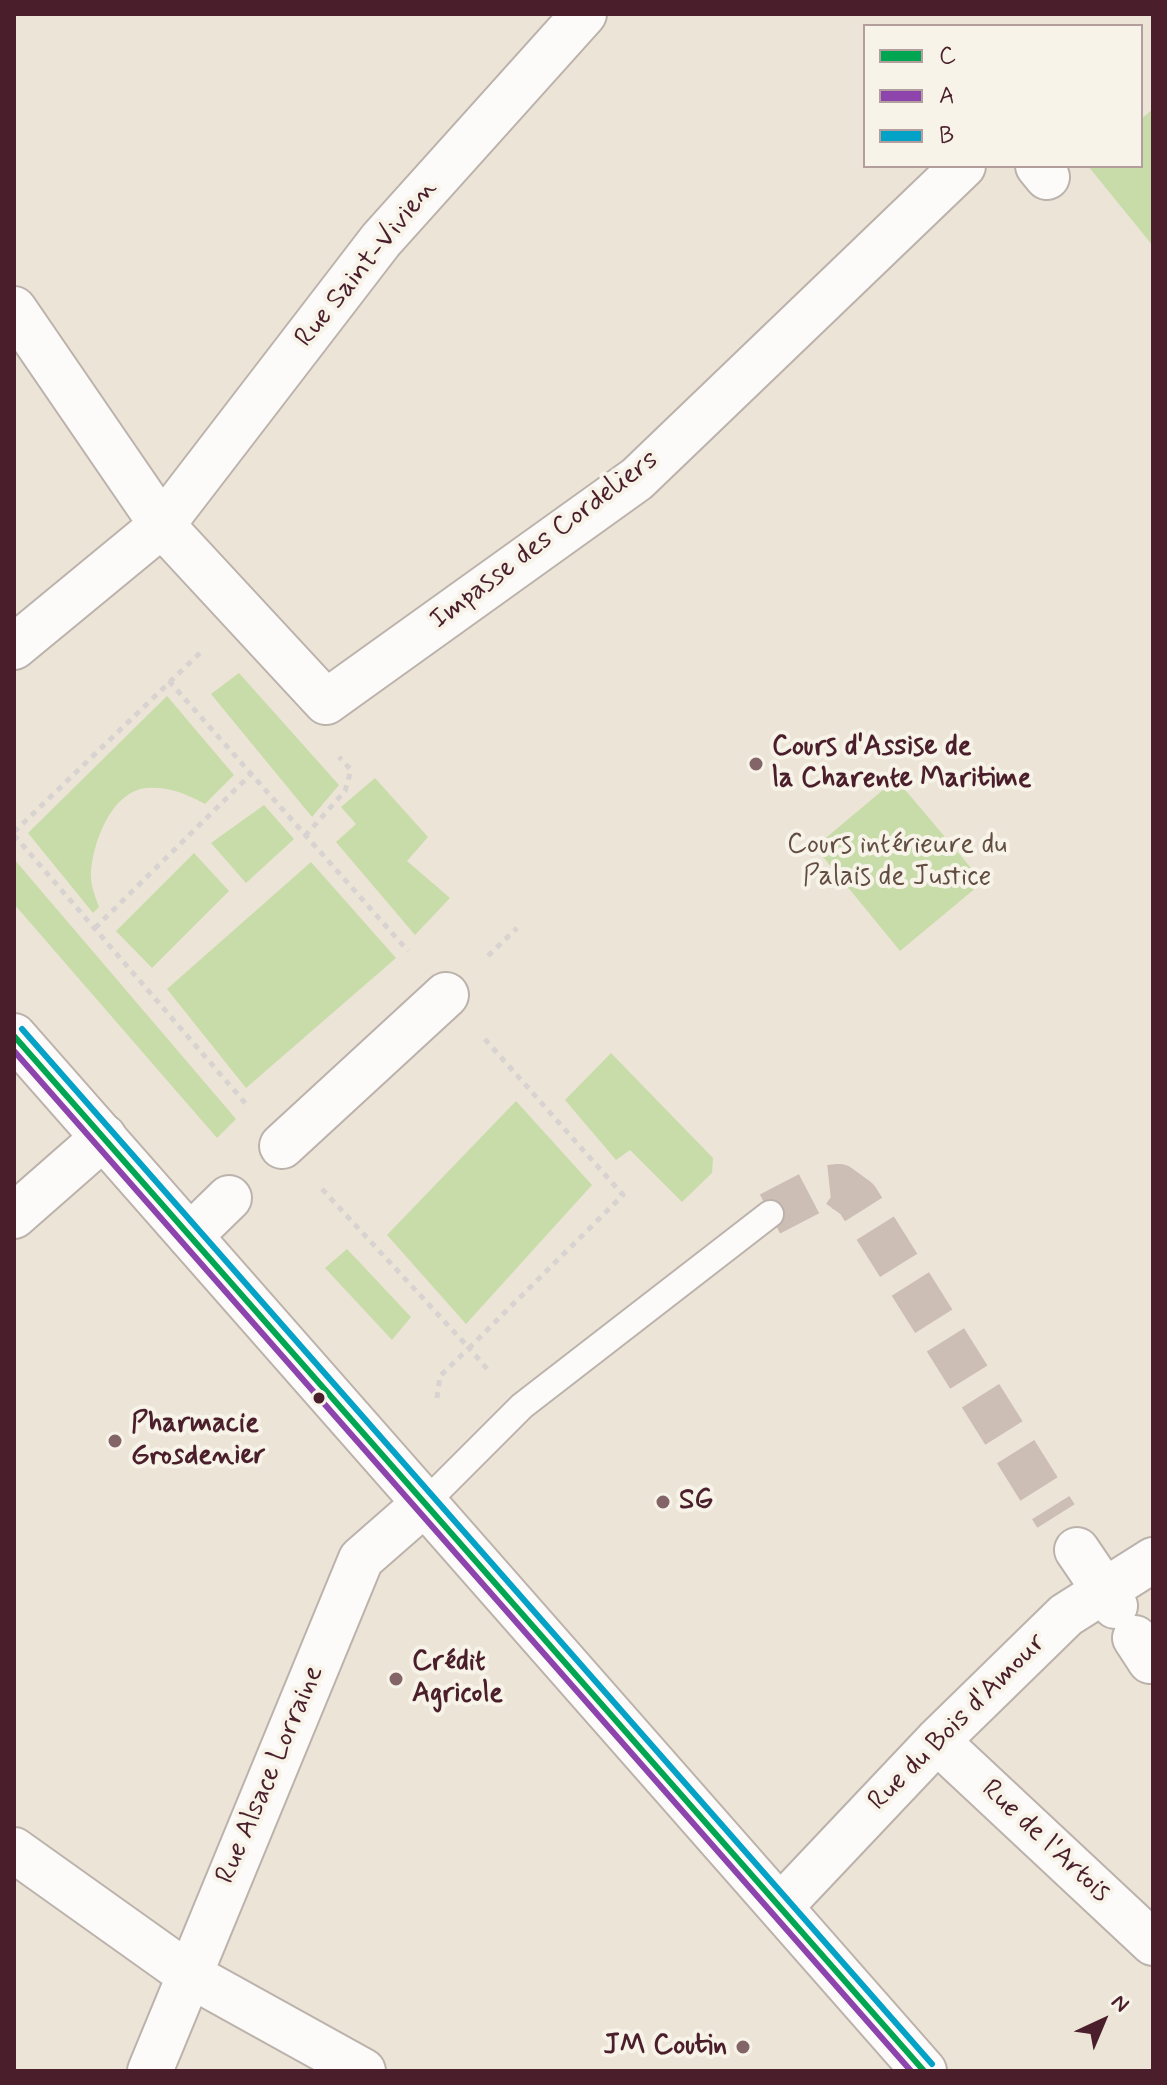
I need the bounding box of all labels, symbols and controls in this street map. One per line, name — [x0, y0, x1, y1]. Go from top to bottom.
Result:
legend — [863, 24, 1143, 168]
text: C — [939, 41, 956, 72]
text: A — [939, 81, 955, 112]
text: B — [939, 121, 954, 152]
street label: Rue Saint-Vivien — [289, 173, 445, 355]
street label: Impasse des Cordeliers — [424, 444, 666, 638]
place label: Cours d'Assise de la Charente Maritime — [772, 731, 1032, 797]
marker: Cours d'Assise de la Charente Maritime — [747, 755, 765, 773]
park label: Cours intérieure du Palais de Justice — [787, 829, 1007, 895]
unlabelled marker — [311, 1390, 327, 1406]
place label: Pharmacie Grosdenier — [131, 1408, 265, 1474]
marker: Pharmacie Grosdenier — [106, 1432, 124, 1450]
place label: SG — [679, 1485, 713, 1519]
marker: SG — [654, 1493, 672, 1511]
street label: Rue du Bois d'Amour — [862, 1627, 1054, 1819]
place label: Crédit Agricole — [412, 1646, 503, 1712]
street label: Rue Alsace Lorraine — [210, 1661, 332, 1889]
marker: Crédit Agricole — [387, 1670, 405, 1688]
street label: Rue de l'Artois — [973, 1774, 1117, 1910]
north arrow — [1063, 1981, 1143, 2061]
text: N — [1105, 1989, 1135, 2019]
place label: JM Coutin — [603, 2030, 727, 2064]
marker: JM Coutin — [734, 2038, 752, 2056]

